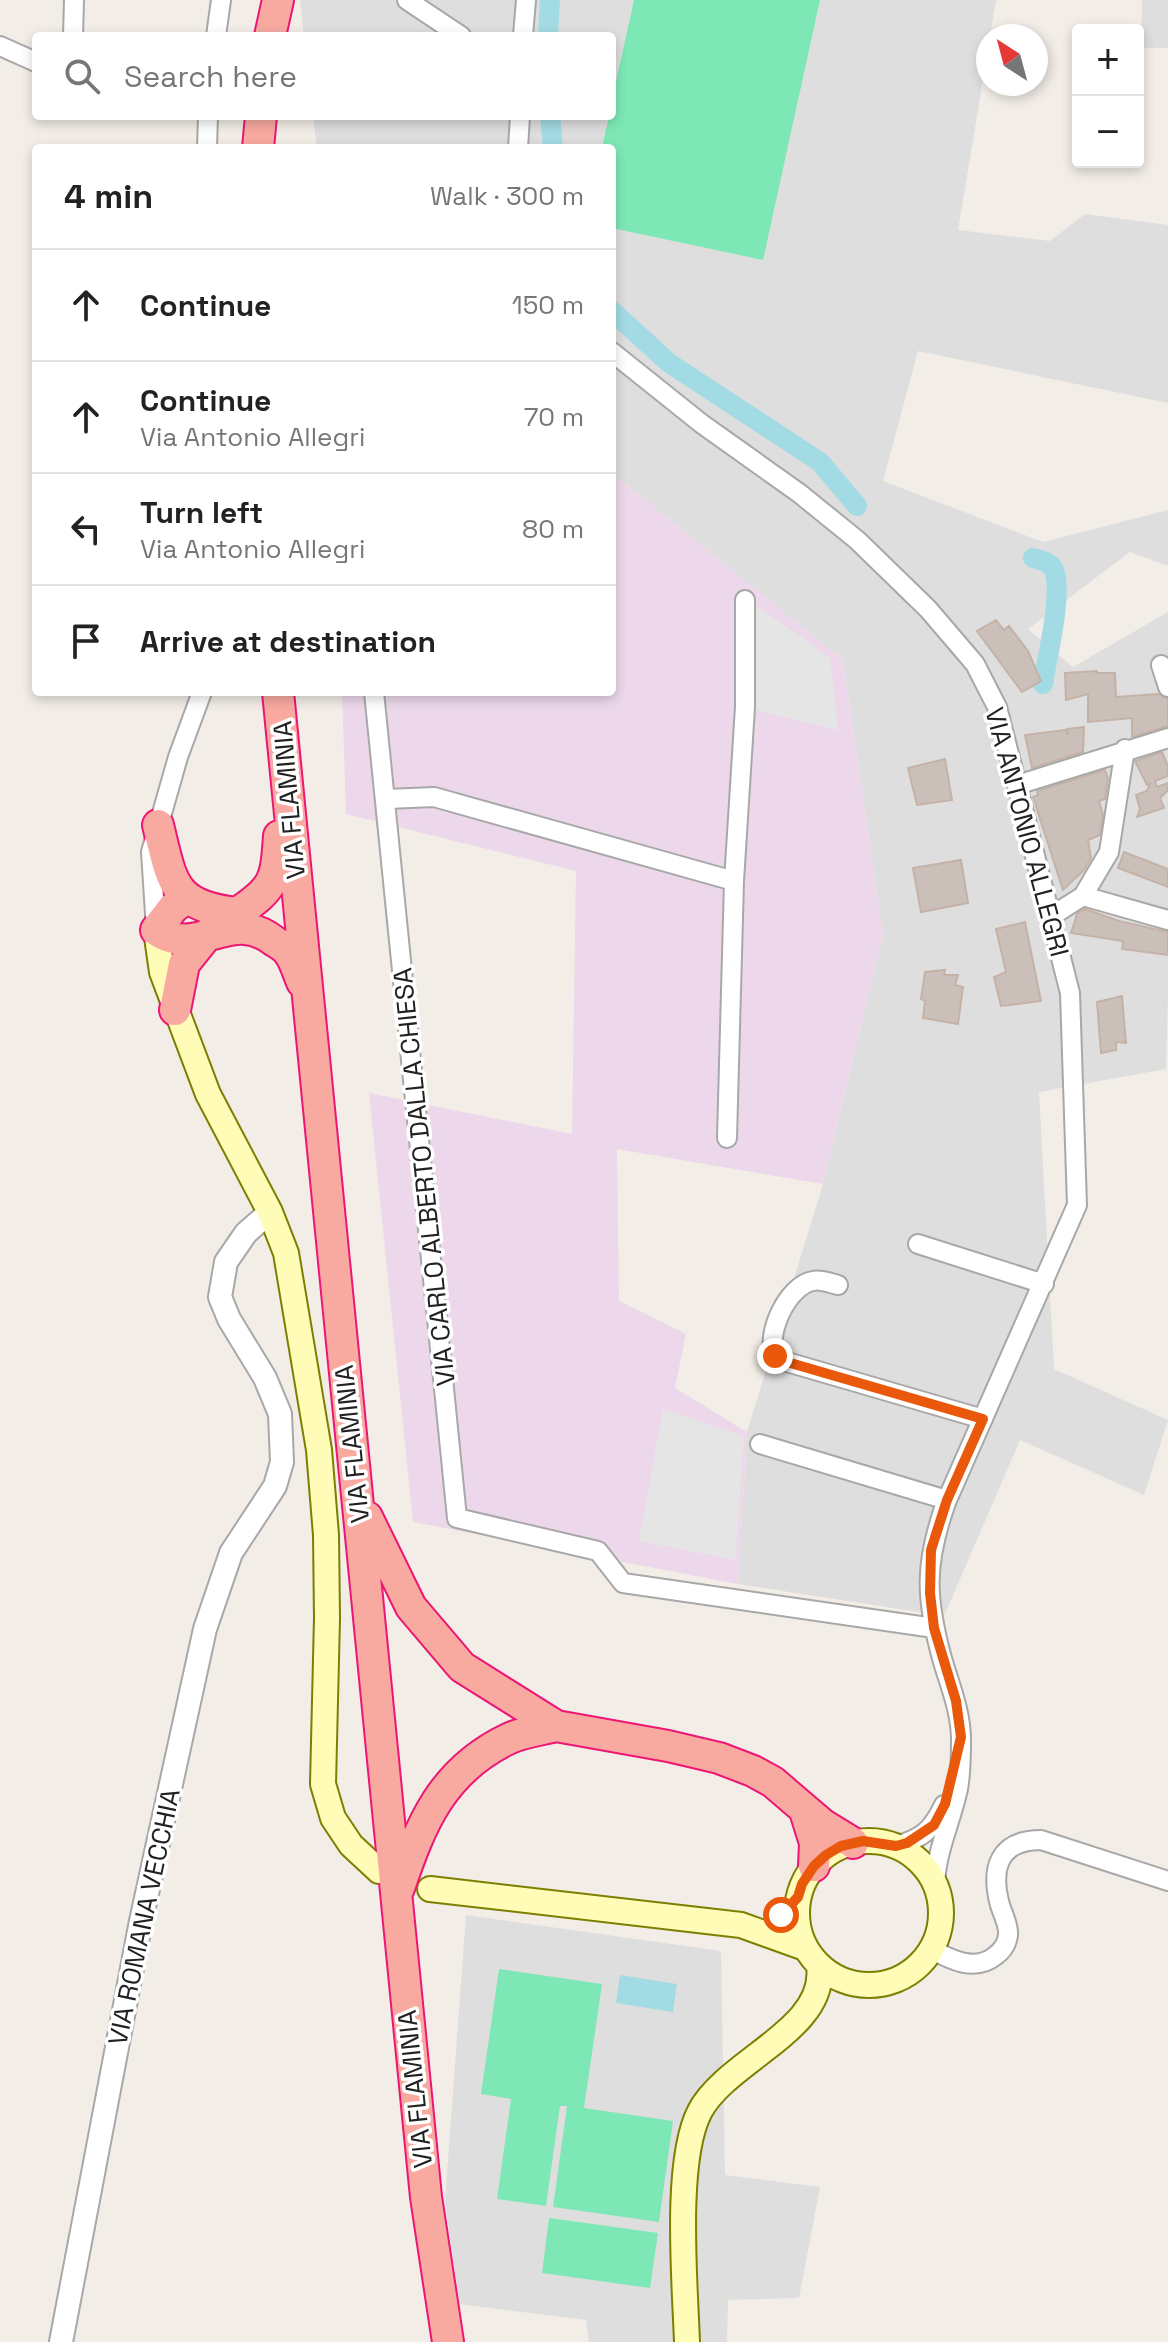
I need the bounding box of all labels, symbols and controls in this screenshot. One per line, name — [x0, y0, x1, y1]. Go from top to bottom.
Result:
north arrow — [976, 24, 1048, 96]
map controls — [1072, 24, 1144, 168]
button: + — [1072, 24, 1144, 96]
search box — [32, 32, 616, 120]
icon: search — [60, 54, 104, 98]
text: Search here — [124, 57, 297, 96]
button: − — [1072, 96, 1144, 168]
text: 4 min — [64, 175, 153, 218]
text: Walk · 300 m — [430, 179, 584, 213]
icon: ahead — [64, 283, 108, 327]
text: Continue — [140, 286, 271, 325]
text: 150 m — [512, 288, 584, 322]
text: Continue — [140, 381, 271, 420]
icon: ahead — [64, 395, 108, 439]
text: 70 m — [524, 400, 584, 434]
text: Via Antonio Allegri — [140, 420, 365, 454]
text: Turn left — [140, 493, 263, 532]
icon: left — [64, 507, 108, 551]
text: 80 m — [522, 512, 584, 546]
text: Via Antonio Allegri — [140, 532, 365, 566]
icon: arrive — [64, 619, 108, 663]
text: Arrive at destination — [140, 622, 436, 661]
street label: VIA ANTONIO ALLEGRI — [977, 703, 1077, 961]
street label: VIA FLAMINIA — [265, 720, 313, 880]
street label: VIA CARLO ALBERTO DALLA CHIESA — [385, 966, 463, 1388]
route end — [757, 1338, 793, 1374]
street label: VIA FLAMINIA — [327, 1363, 377, 1525]
street label: VIA ROMANA VECCHIA — [100, 1786, 188, 2048]
route start — [763, 1897, 799, 1933]
street label: VIA FLAMINIA — [390, 2008, 440, 2170]

